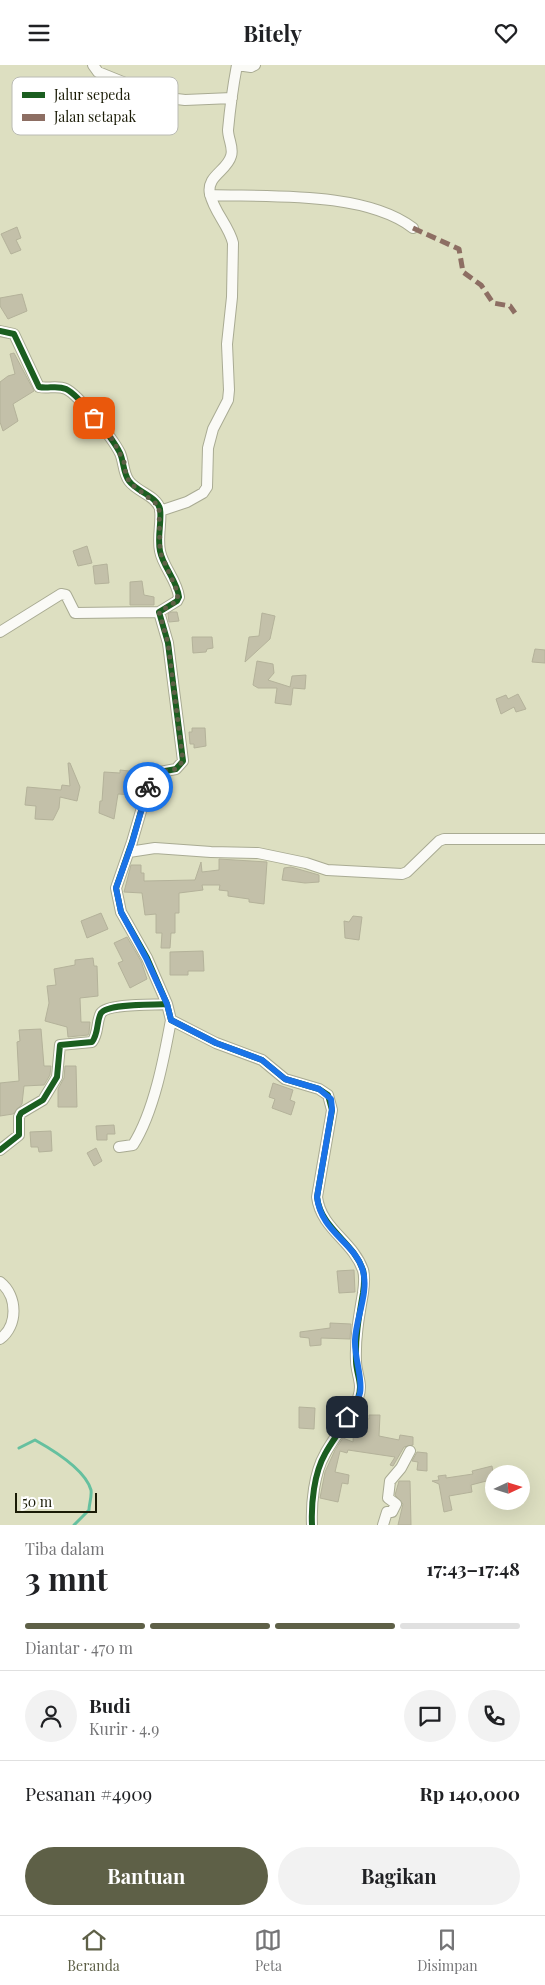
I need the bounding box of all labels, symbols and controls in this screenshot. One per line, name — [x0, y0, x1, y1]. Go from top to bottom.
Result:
text: Bitely — [243, 18, 302, 48]
icon: menu — [25, 19, 53, 47]
icon: heart — [492, 19, 520, 47]
legend — [12, 77, 178, 135]
text: Jalur sepeda — [53, 85, 130, 104]
text: Jalan setapak — [53, 107, 136, 126]
pin — [73, 397, 115, 439]
icon: bag — [80, 404, 108, 432]
courier — [123, 762, 173, 812]
icon: bike — [134, 773, 162, 801]
pin — [326, 1396, 368, 1438]
icon: home — [333, 1403, 361, 1431]
north arrow — [485, 1465, 530, 1510]
map controls — [485, 1465, 530, 1510]
scale bar — [15, 1490, 98, 1513]
text: 50 m — [22, 1492, 52, 1511]
text: Tiba dalam — [25, 1538, 104, 1559]
text: 17:43–17:48 — [426, 1555, 520, 1581]
text: 3 mnt — [25, 1556, 108, 1599]
text: Diantar · 470 m — [25, 1637, 133, 1658]
button: person — [25, 1690, 77, 1742]
button: chat — [404, 1690, 456, 1742]
button: phone — [468, 1690, 520, 1742]
text: Budi — [89, 1692, 131, 1718]
text: Kurir · 4.9 — [89, 1718, 159, 1739]
text: Pesanan #4909 — [25, 1780, 152, 1806]
text: Rp 140,000 — [420, 1780, 520, 1806]
button: Bantuan — [25, 1847, 268, 1905]
button: Bagikan — [278, 1847, 520, 1905]
tab: Beranda — [67, 1926, 120, 1975]
tab: Peta — [254, 1926, 282, 1975]
tab: Disimpan — [417, 1926, 478, 1975]

